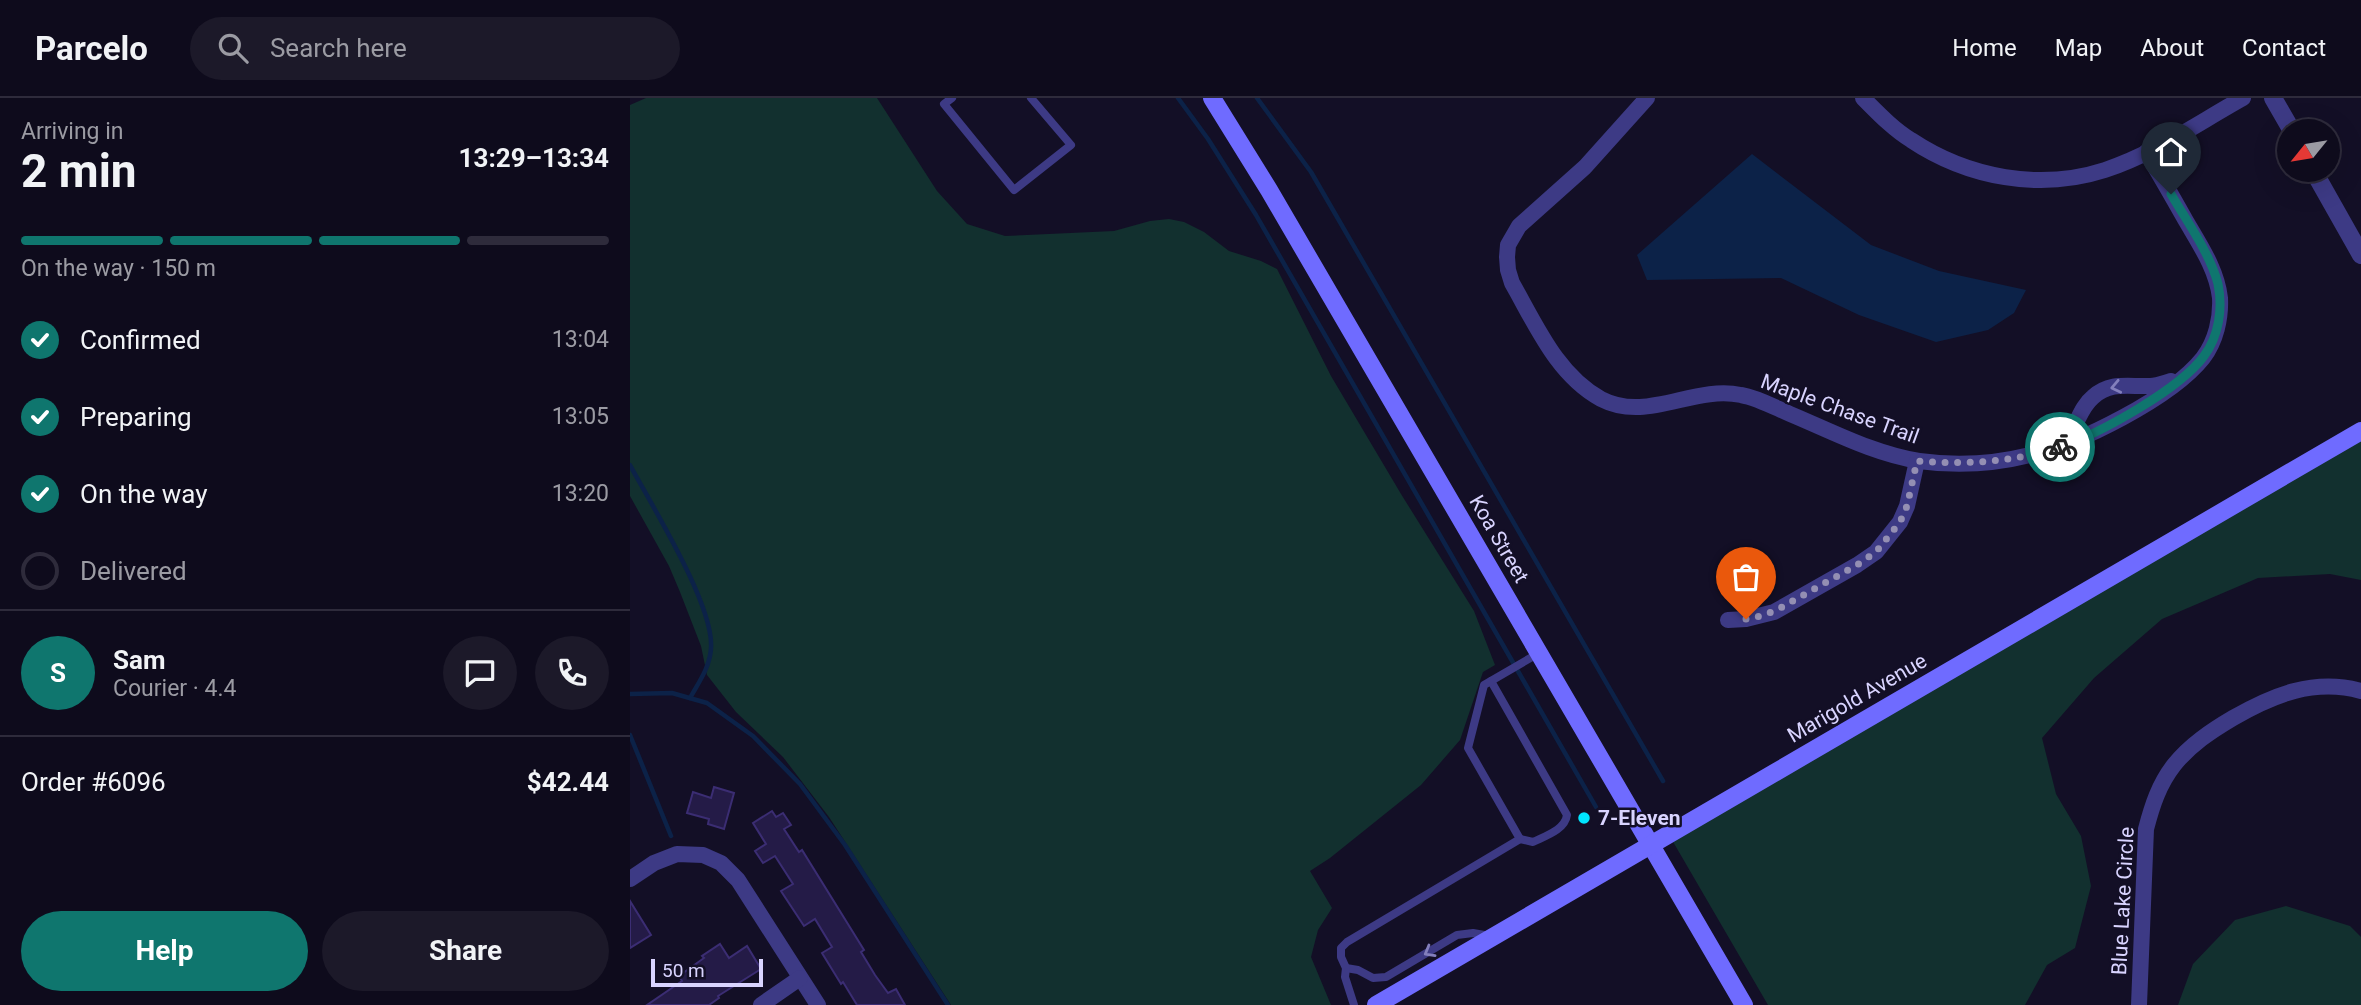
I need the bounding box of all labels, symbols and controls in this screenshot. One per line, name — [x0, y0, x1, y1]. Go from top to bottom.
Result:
search box — [190, 17, 680, 80]
text: Parcelo — [35, 29, 148, 68]
icon: search — [214, 29, 252, 67]
text: Search here — [270, 33, 407, 63]
text: Home — [1952, 34, 2017, 62]
text: Map — [2055, 34, 2102, 62]
text: About — [2140, 34, 2204, 62]
text: Contact — [2242, 34, 2326, 62]
text: Arriving in — [21, 118, 124, 145]
north arrow — [2277, 119, 2340, 182]
map controls — [2277, 119, 2340, 182]
pin — [2141, 122, 2201, 194]
icon: home — [2152, 133, 2190, 171]
text: 13:29–13:34 — [459, 143, 609, 173]
text: 2 min — [21, 144, 137, 198]
text: On the way · 150 m — [21, 255, 216, 282]
icon: check — [21, 321, 59, 359]
text: Confirmed — [80, 325, 201, 355]
text: 13:04 — [552, 326, 609, 353]
street label: Maple Chase Trail — [1758, 369, 1922, 449]
one-way arrow — [2110, 379, 2122, 394]
icon: check — [21, 398, 59, 436]
text: Preparing — [80, 402, 192, 432]
text: 13:05 — [552, 403, 609, 430]
courier — [2025, 412, 2095, 482]
icon: bike — [2041, 428, 2079, 466]
icon: check — [21, 475, 59, 513]
text: On the way — [80, 479, 208, 509]
text: 13:20 — [552, 480, 609, 507]
street label: Koa Street — [1464, 491, 1534, 587]
pin — [1716, 547, 1776, 619]
text: Delivered — [80, 556, 187, 586]
icon: bag — [1727, 558, 1765, 596]
button: chat — [443, 636, 517, 710]
button: phone — [535, 636, 609, 710]
text: Sam — [113, 645, 165, 675]
street label: Marigold Avenue — [1783, 648, 1931, 748]
text: S — [50, 658, 66, 688]
text: Courier · 4.4 — [113, 675, 236, 702]
text: Order #6096 — [21, 767, 166, 797]
text: $42.44 — [527, 767, 609, 797]
place label: 7-Eleven — [1598, 806, 1681, 830]
marker: 7-Eleven — [1576, 810, 1592, 826]
street label: Blue Lake Circle — [2107, 826, 2139, 976]
button: Help — [21, 911, 308, 991]
button: Share — [322, 911, 609, 991]
one-way arrow — [1423, 944, 1436, 957]
scale bar — [651, 956, 763, 988]
text: 50 m — [662, 959, 705, 982]

